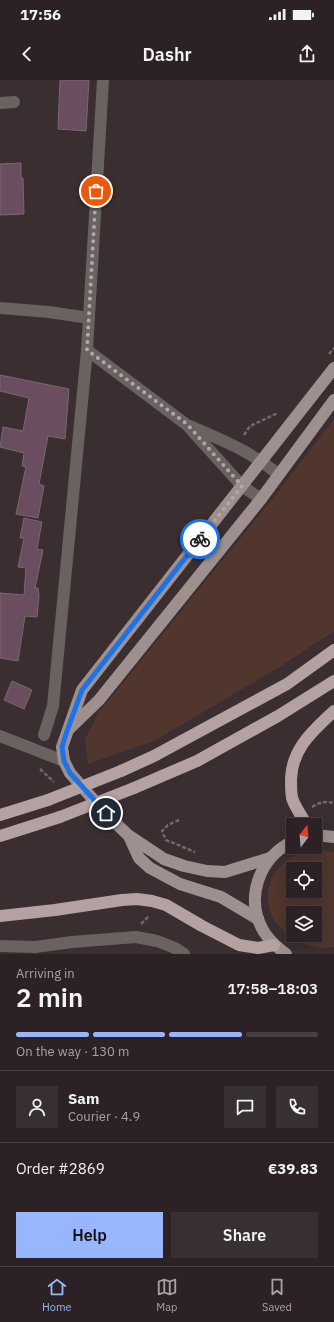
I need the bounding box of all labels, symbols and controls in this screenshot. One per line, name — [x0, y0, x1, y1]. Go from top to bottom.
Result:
text: 17:56 — [20, 5, 61, 24]
icon: back — [16, 43, 38, 65]
text: Dashr — [142, 43, 192, 66]
icon: share — [296, 43, 318, 65]
pin — [79, 174, 113, 208]
icon: bag — [85, 180, 107, 202]
courier — [180, 519, 220, 559]
icon: bike — [189, 528, 211, 550]
pin — [89, 796, 123, 830]
icon: home — [95, 802, 117, 824]
north arrow — [286, 818, 322, 854]
map controls — [286, 818, 322, 942]
button: locate — [286, 862, 322, 898]
button: layers — [286, 906, 322, 942]
text: Arriving in — [16, 965, 75, 982]
text: 17:58–18:03 — [228, 979, 318, 998]
text: 2 min — [16, 980, 83, 1014]
text: On the way · 130 m — [16, 1043, 129, 1060]
button: person — [16, 1086, 58, 1128]
button: chat — [224, 1086, 266, 1128]
button: phone — [276, 1086, 318, 1128]
text: Sam — [68, 1089, 99, 1108]
text: Courier · 4.9 — [68, 1108, 140, 1125]
text: Order #2869 — [16, 1159, 105, 1178]
text: €39.83 — [268, 1159, 318, 1178]
button: Help — [16, 1212, 163, 1258]
button: Share — [171, 1212, 318, 1258]
tab: Home — [42, 1276, 72, 1314]
tab: Map — [156, 1276, 178, 1314]
tab: Saved — [262, 1276, 292, 1314]

